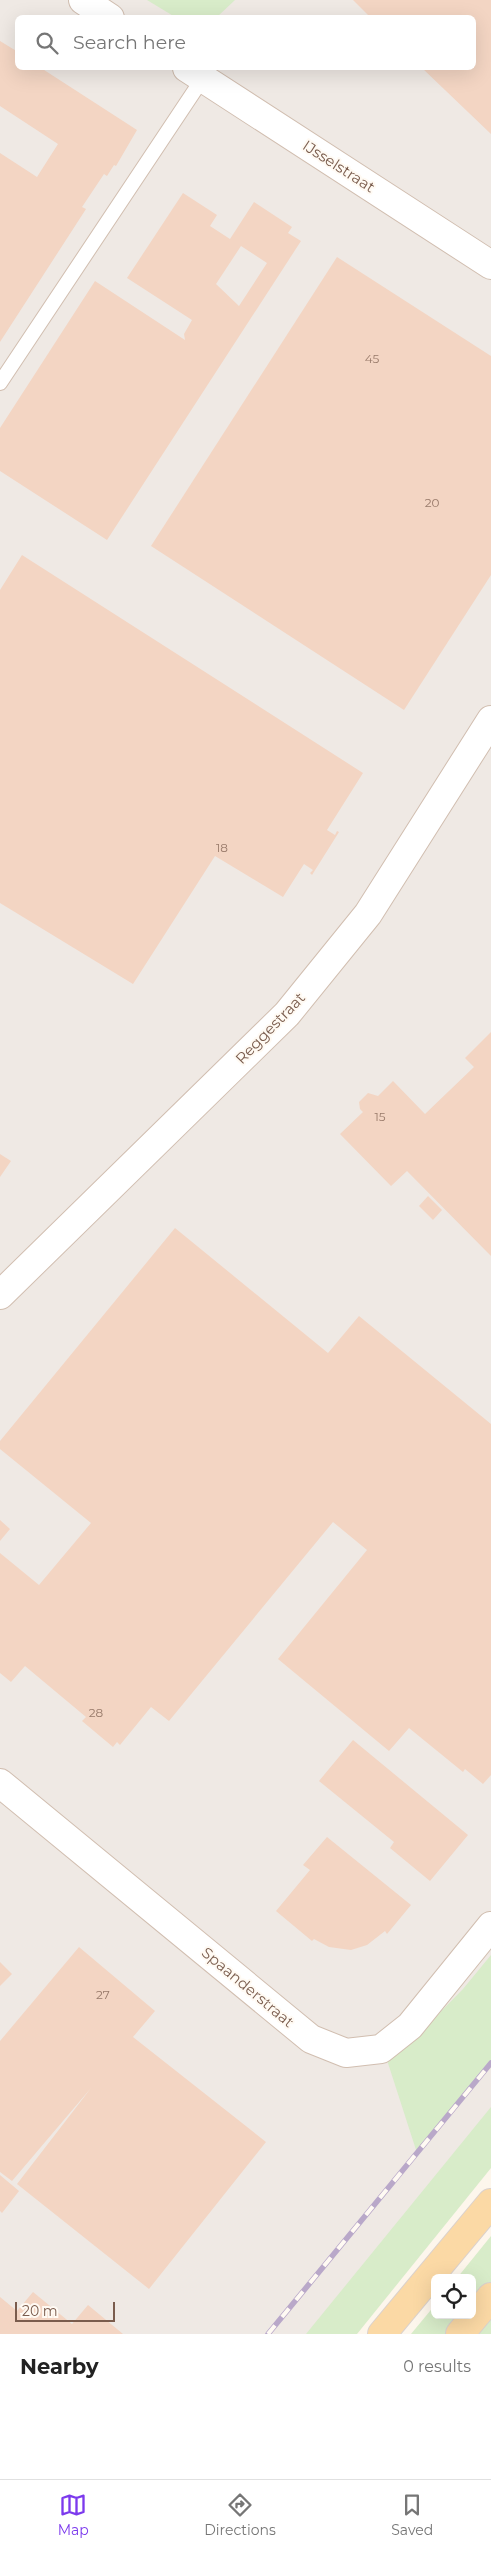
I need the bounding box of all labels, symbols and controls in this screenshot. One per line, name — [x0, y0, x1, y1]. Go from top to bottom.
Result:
search box — [15, 15, 476, 70]
icon: search — [33, 29, 61, 57]
text: Search here — [73, 31, 186, 54]
street label: IJsselstraat — [299, 136, 379, 196]
house number: 45 — [365, 351, 380, 366]
house number: 20 — [425, 495, 439, 510]
house number: 18 — [216, 840, 228, 855]
street label: Reggestraat — [231, 988, 309, 1068]
house number: 15 — [374, 1109, 386, 1124]
house number: 28 — [89, 1705, 104, 1720]
street label: Spaanderstraat — [198, 1943, 298, 2031]
house number: 27 — [96, 1987, 110, 2002]
map controls — [431, 2274, 476, 2319]
button: locate — [431, 2274, 476, 2319]
scale bar — [15, 2299, 115, 2322]
text: 20 m — [22, 2302, 58, 2320]
text: Nearby — [20, 2354, 99, 2379]
text: 0 results — [403, 2357, 471, 2376]
tab: Map — [58, 2491, 89, 2539]
tab: Directions — [204, 2491, 276, 2539]
tab: Saved — [391, 2491, 433, 2539]

